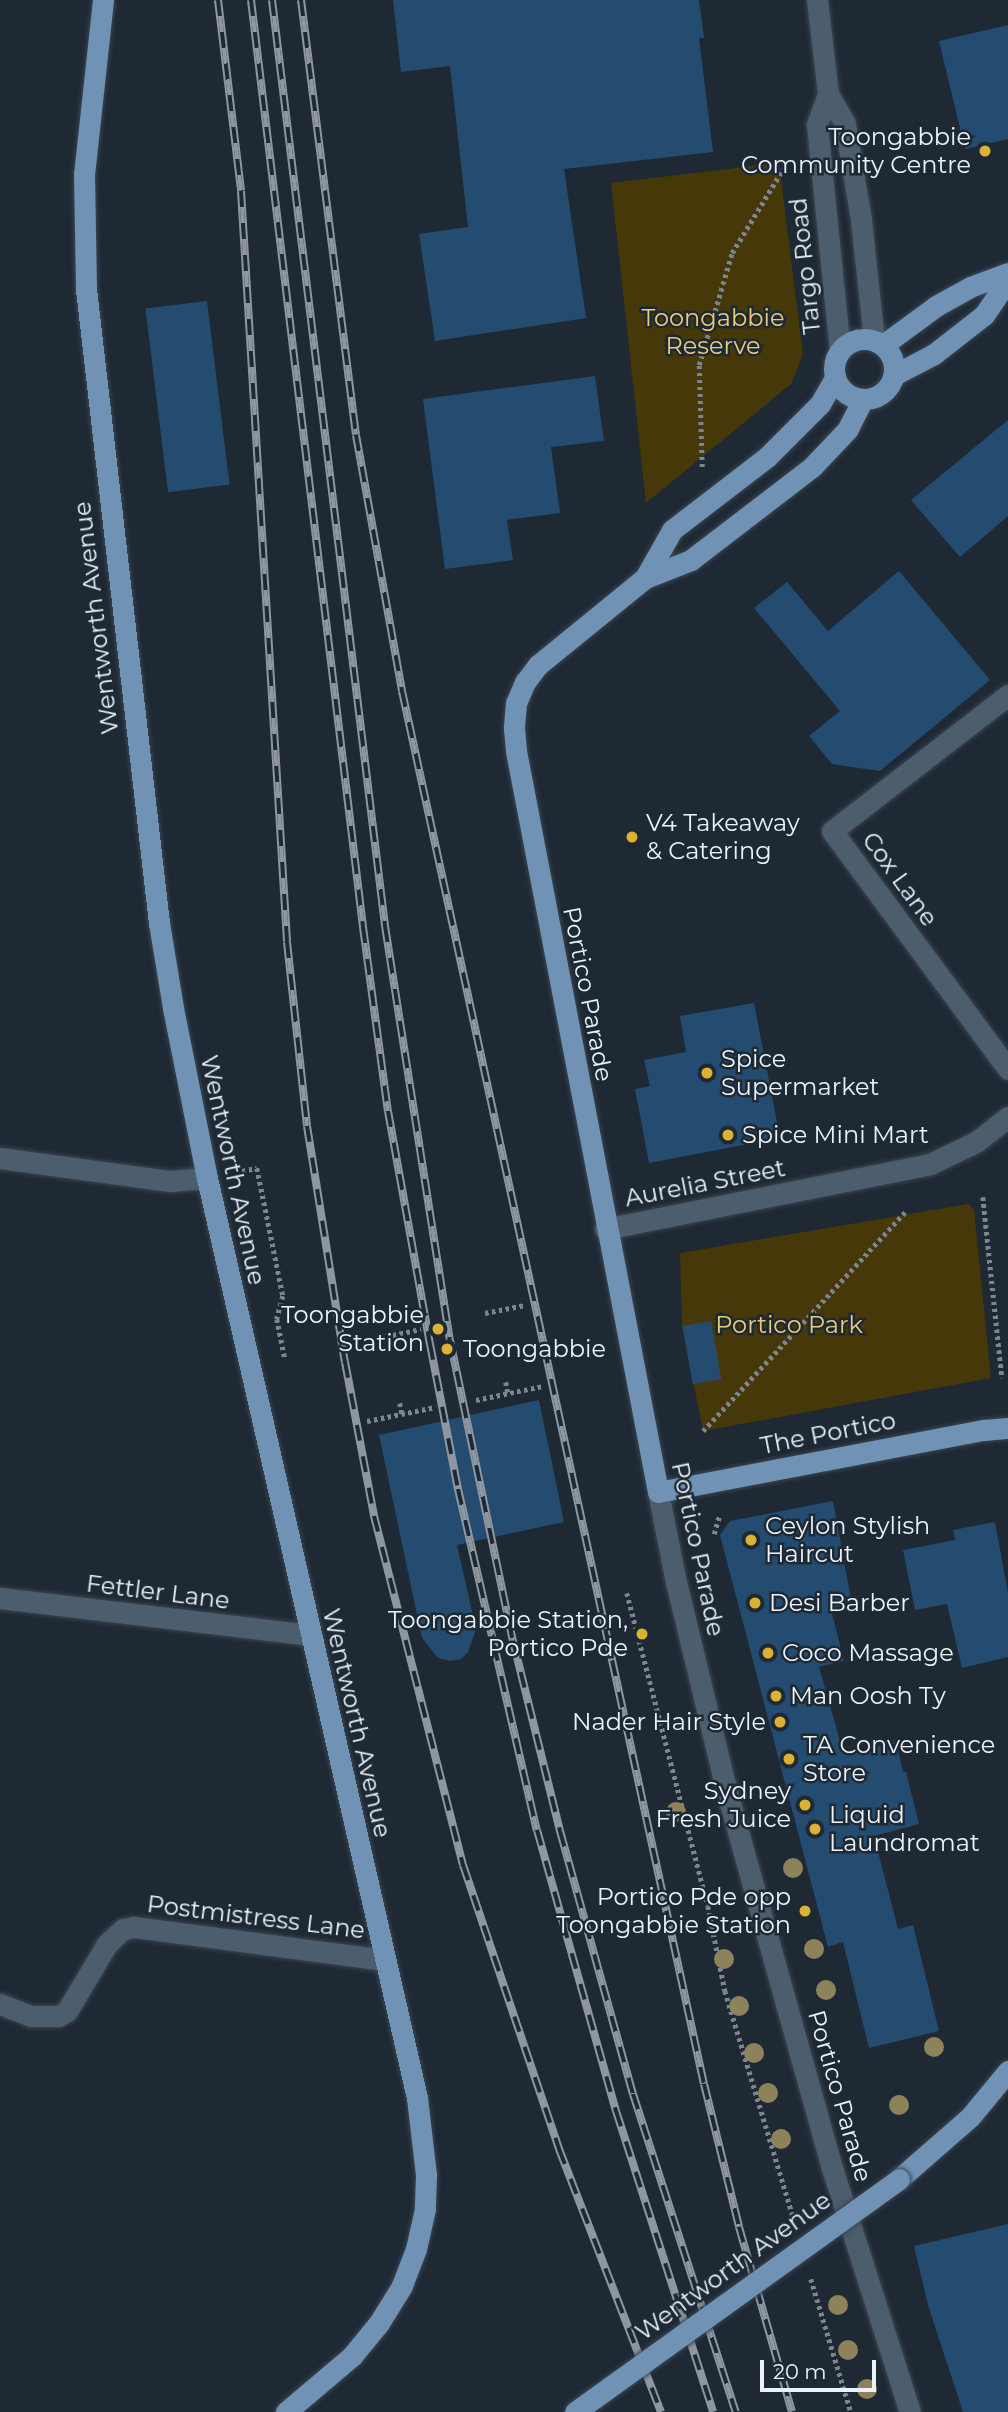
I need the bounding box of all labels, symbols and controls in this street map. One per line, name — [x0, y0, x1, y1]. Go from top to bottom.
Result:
place label: Toongabbie Community Centre — [741, 123, 971, 179]
marker: Toongabbie Community Centre — [977, 143, 993, 159]
street label: Targo Road — [784, 196, 826, 336]
park label: Toongabbie Reserve — [642, 304, 784, 360]
street label: Wentworth Avenue — [67, 500, 125, 736]
place label: V4 Takeaway & Catering — [646, 809, 800, 865]
street label: Cox Lane — [856, 826, 944, 932]
marker: V4 Takeaway & Catering — [624, 829, 640, 845]
street label: Portico Parade — [557, 904, 619, 1084]
place label: Spice Supermarket — [721, 1045, 879, 1101]
street label: Wentworth Avenue — [195, 1052, 271, 1288]
marker: Spice Supermarket — [699, 1065, 715, 1081]
place label: Spice Mini Mart — [742, 1121, 929, 1149]
marker: Spice Mini Mart — [720, 1127, 736, 1143]
street label: Aurelia Street — [622, 1153, 788, 1213]
place label: Toongabbie Station — [281, 1301, 424, 1357]
park label: Portico Park — [715, 1311, 863, 1339]
marker: Toongabbie Station — [430, 1321, 446, 1337]
place label: Toongabbie — [463, 1335, 606, 1363]
marker: Toongabbie — [437, 1339, 457, 1359]
street label: The Portico — [758, 1406, 898, 1460]
street label: Portico Parade — [665, 1459, 731, 1639]
place label: Ceylon Stylish Haircut — [765, 1512, 930, 1568]
marker: Ceylon Stylish Haircut — [743, 1532, 759, 1548]
street label: Fettler Lane — [85, 1569, 231, 1615]
place label: Desi Barber — [769, 1589, 910, 1617]
marker: Desi Barber — [747, 1595, 763, 1611]
street label: Wentworth Avenue — [317, 1606, 397, 1840]
place label: Toongabbie Station, Portico Pde — [388, 1606, 628, 1662]
marker: Toongabbie Station, Portico Pde — [634, 1626, 650, 1642]
place label: Coco Massage — [782, 1639, 954, 1667]
marker: Coco Massage — [760, 1645, 776, 1661]
place label: Man Oosh Ty — [790, 1682, 946, 1710]
marker: Man Oosh Ty — [768, 1688, 784, 1704]
place label: Nader Hair Style — [572, 1708, 766, 1736]
marker: Nader Hair Style — [772, 1714, 788, 1730]
place label: TA Convenience Store — [803, 1731, 995, 1787]
marker: TA Convenience Store — [781, 1751, 797, 1767]
place label: Sydney Fresh Juice — [656, 1777, 791, 1833]
marker: Sydney Fresh Juice — [797, 1797, 813, 1813]
place label: Liquid Laundromat — [829, 1801, 980, 1857]
marker: Liquid Laundromat — [807, 1821, 823, 1837]
place label: Portico Pde opp Toongabbie Station — [556, 1883, 791, 1939]
street label: Postmistress Lane — [145, 1889, 367, 1945]
marker: Portico Pde opp Toongabbie Station — [797, 1903, 813, 1919]
street label: Portico Parade — [802, 2007, 878, 2185]
street label: Wentworth Avenue — [630, 2186, 836, 2346]
scale bar — [763, 2346, 878, 2390]
text: 20 m — [773, 2359, 827, 2384]

